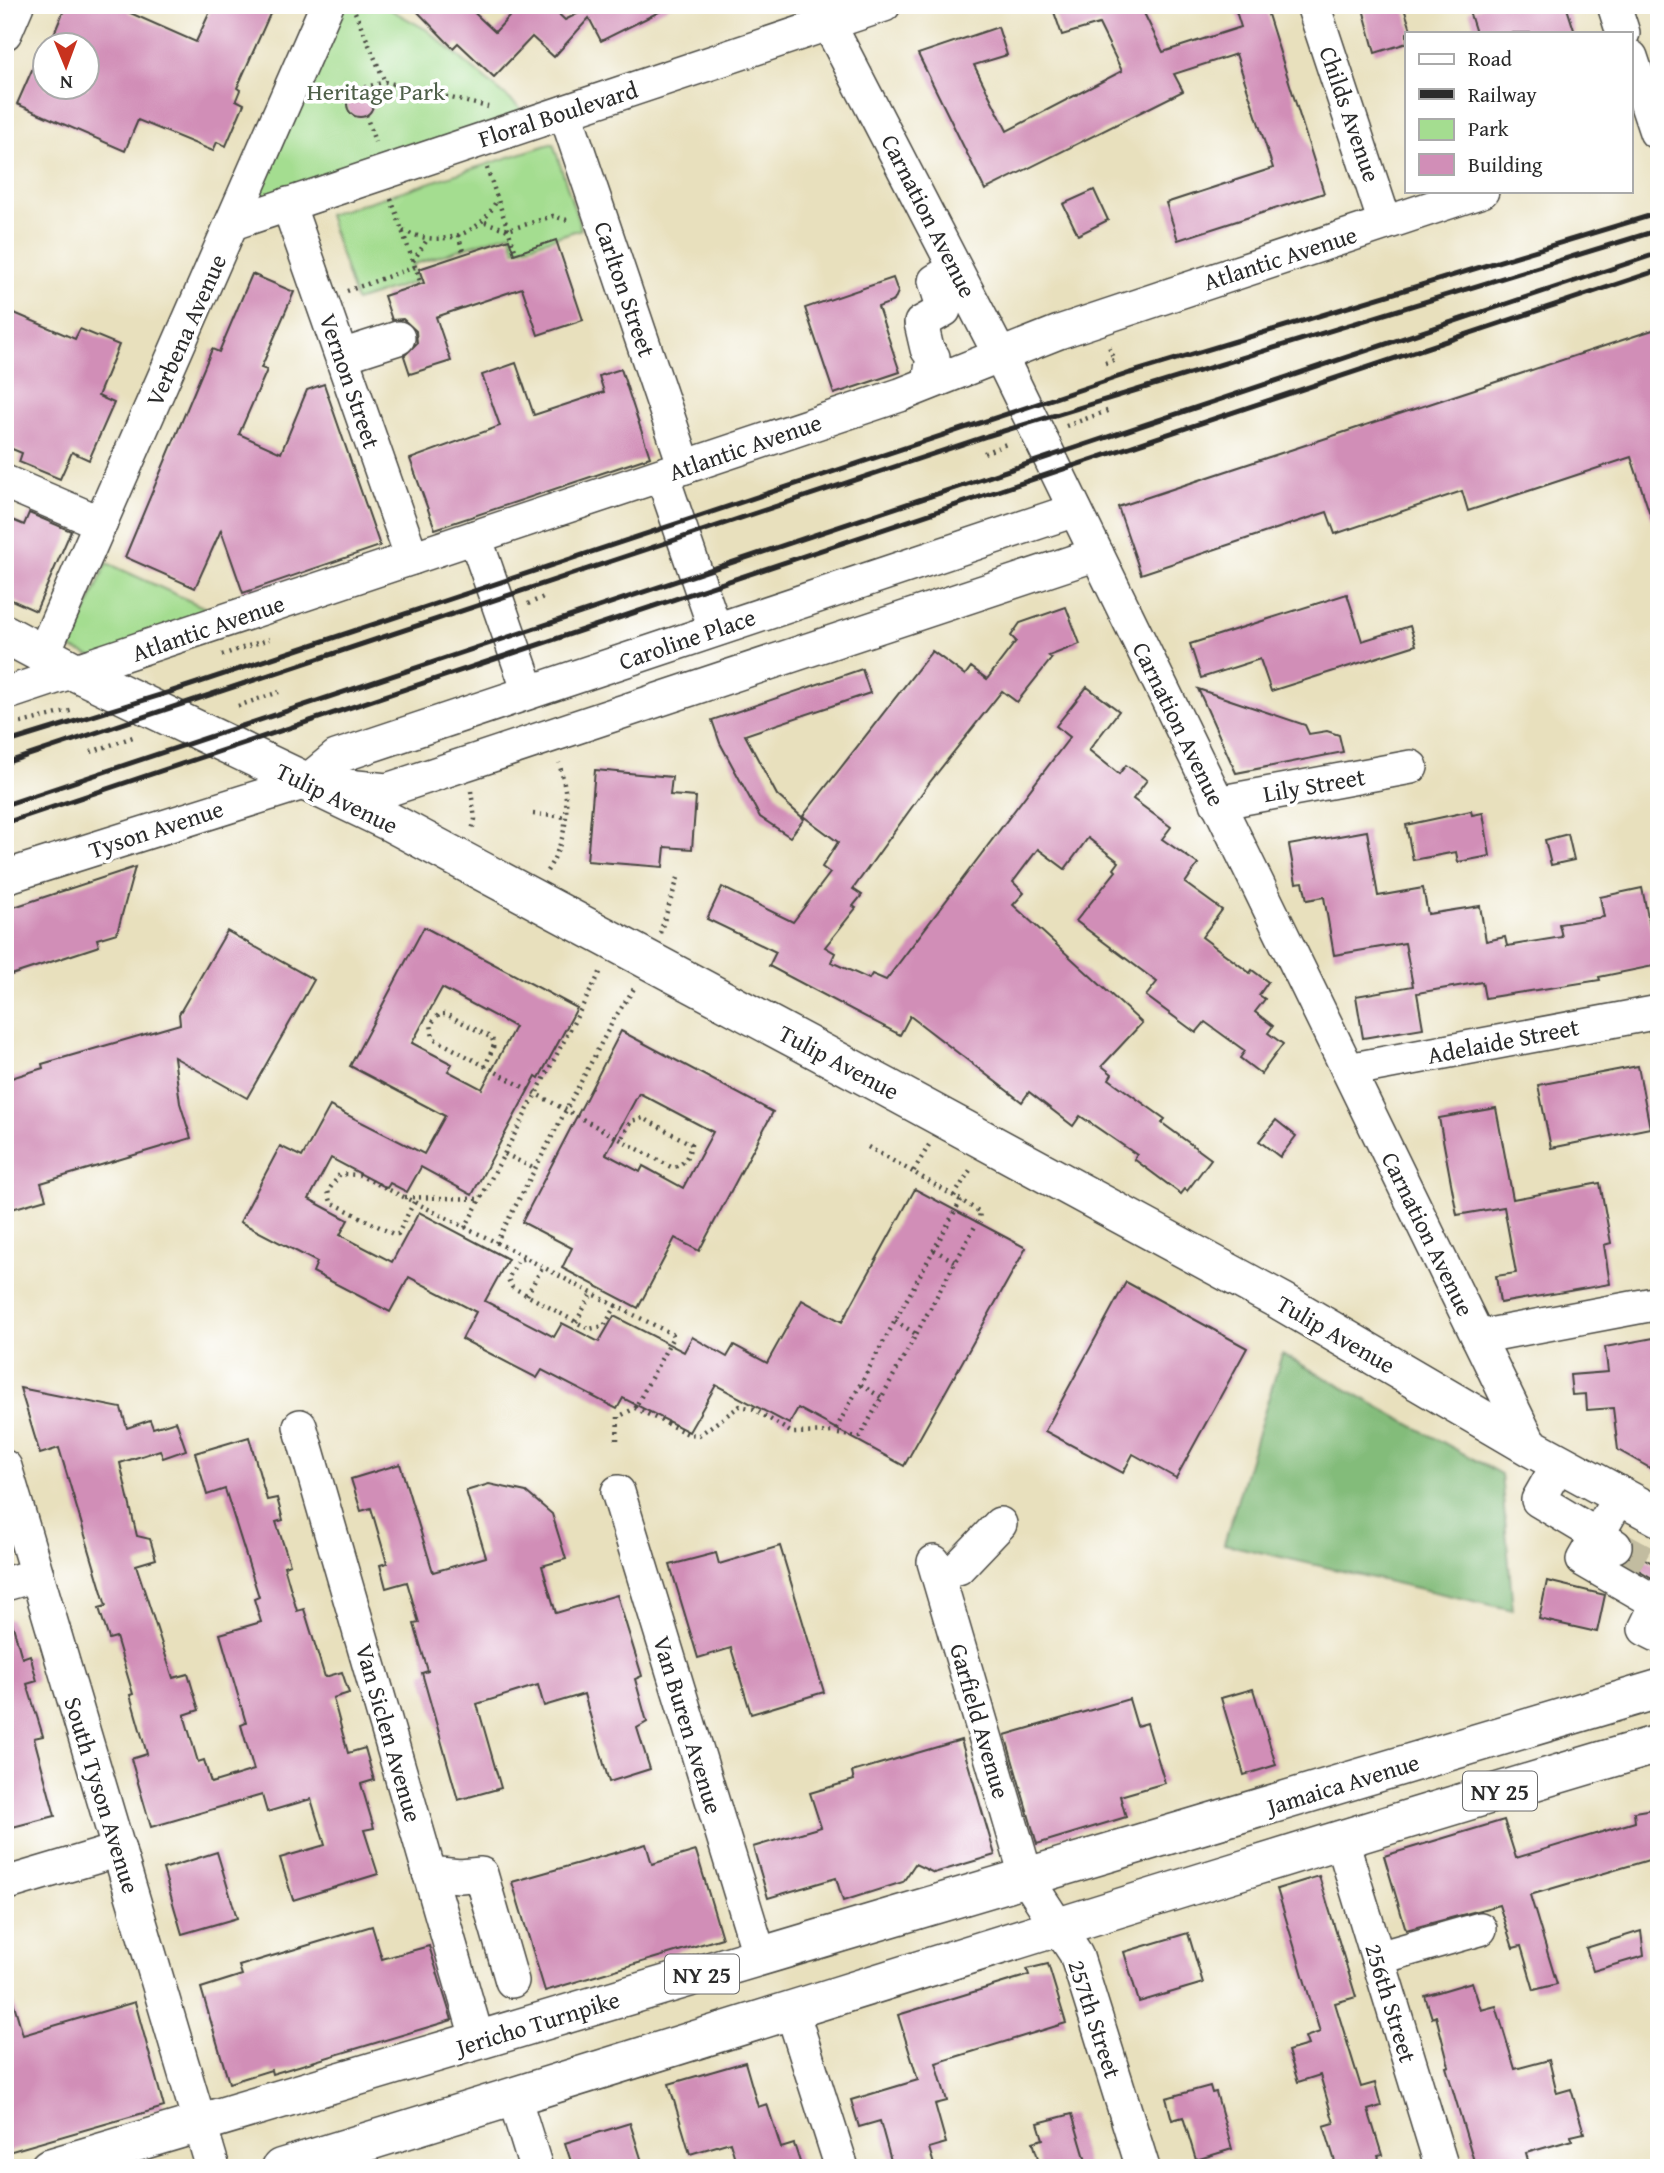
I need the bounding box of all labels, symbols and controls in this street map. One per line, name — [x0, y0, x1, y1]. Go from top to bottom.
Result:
north arrow — [32, 32, 102, 102]
legend — [1405, 32, 1632, 192]
street label: Childs Avenue — [1310, 41, 1390, 187]
text: Road — [1468, 43, 1513, 74]
text: N — [59, 69, 73, 97]
street label: Floral Boulevard — [474, 72, 642, 156]
park label: Heritage Park — [307, 74, 446, 109]
text: Railway — [1468, 79, 1537, 110]
text: Park — [1468, 113, 1509, 144]
street label: Carnation Avenue — [873, 128, 985, 304]
text: Building — [1468, 149, 1543, 180]
street label: Carlton Street — [585, 217, 665, 362]
street label: Atlantic Avenue — [1199, 217, 1361, 299]
street label: Verbena Avenue — [137, 248, 235, 412]
street label: Vernon Street — [311, 309, 390, 454]
street label: Atlantic Avenue — [664, 404, 826, 490]
street label: Atlantic Avenue — [127, 585, 289, 671]
street label: Caroline Place — [614, 599, 760, 679]
street label: Carnation Avenue — [1124, 636, 1234, 812]
street label: Tulip Avenue — [270, 753, 404, 843]
street label: Lily Street — [1260, 759, 1368, 811]
street label: Tyson Avenue — [84, 791, 228, 867]
street label: Adelaide Street — [1424, 1009, 1582, 1073]
street label: Tulip Avenue — [773, 1016, 905, 1108]
street label: Carnation Avenue — [1373, 1146, 1483, 1322]
street label: Tulip Avenue — [1270, 1286, 1402, 1382]
street label: Van Buren Avenue — [644, 1632, 732, 1818]
street label: Garfield Avenue — [941, 1639, 1019, 1803]
street label: Van Siclen Avenue — [347, 1640, 431, 1826]
street label: South Tyson Avenue — [55, 1692, 149, 1898]
street label: Jamaica Avenue — [1260, 1744, 1423, 1825]
road number: NY 25 — [1463, 1772, 1537, 1811]
street label: 256th Street — [1356, 1939, 1426, 2067]
road number: NY 25 — [665, 1954, 739, 1994]
street label: 257th Street — [1059, 1955, 1131, 2083]
street label: Jericho Turnpike — [449, 1982, 624, 2065]

